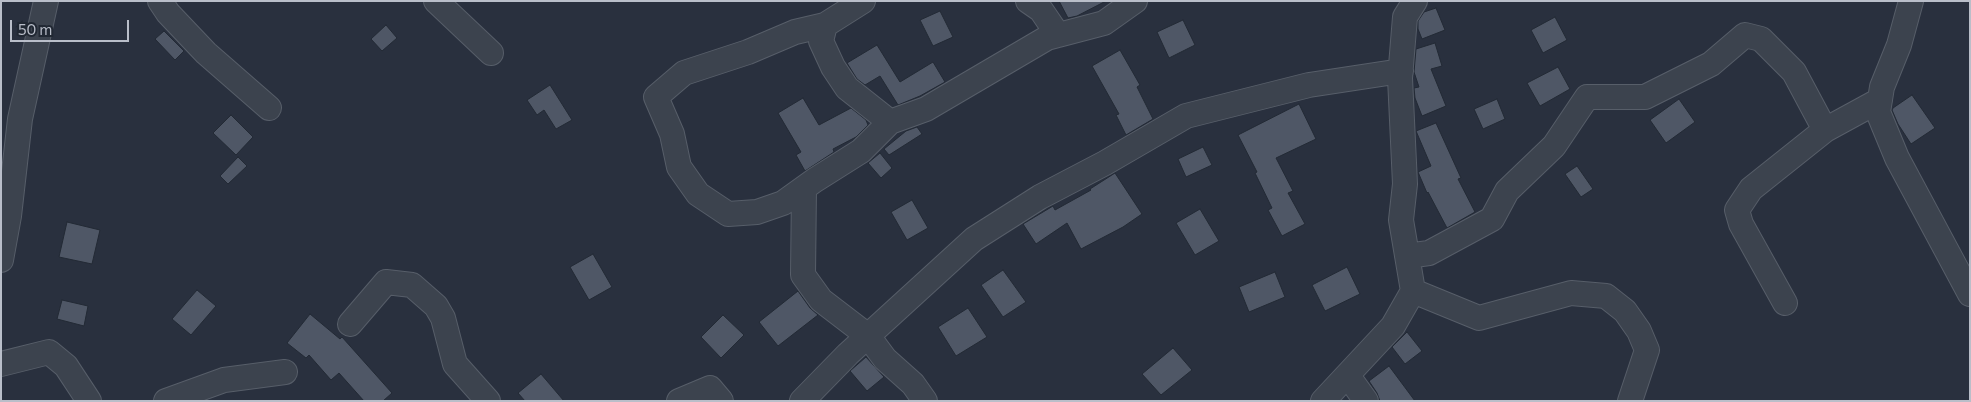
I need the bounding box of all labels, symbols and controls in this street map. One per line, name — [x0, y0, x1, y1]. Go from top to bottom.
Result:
scale bar — [12, 10, 131, 42]
text: 50 m — [18, 20, 52, 38]

